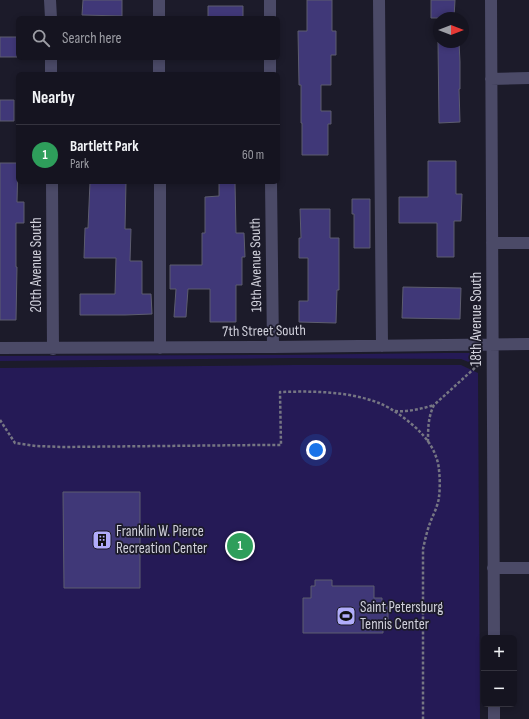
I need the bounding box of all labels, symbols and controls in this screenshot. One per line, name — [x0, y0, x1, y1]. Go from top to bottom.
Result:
north arrow — [433, 12, 469, 48]
search box — [16, 16, 280, 60]
icon: search — [30, 27, 52, 49]
text: Search here — [62, 29, 122, 48]
text: Nearby — [32, 88, 75, 108]
text: Bartlett Park — [70, 137, 139, 156]
text: 1 — [42, 147, 48, 163]
text: 60 m — [242, 147, 264, 163]
text: Park — [70, 156, 89, 172]
street label: 20th Avenue South — [27, 217, 46, 313]
street label: 19th Avenue South — [246, 218, 266, 312]
street label: 18th Avenue South — [467, 272, 486, 366]
street label: 7th Street South — [222, 321, 306, 341]
your location — [306, 440, 326, 460]
place label: Franklin W. Pierce Recreation Center — [116, 522, 208, 558]
building icon: Franklin W. Pierce Recreation Center — [91, 529, 113, 551]
pin: 1 — [227, 531, 253, 561]
place label: Saint Petersburg Tennis Center — [360, 598, 443, 634]
sports icon: Saint Petersburg Tennis Center — [335, 605, 357, 627]
map controls — [481, 635, 517, 707]
button: + — [481, 635, 517, 671]
button: − — [481, 671, 517, 707]

